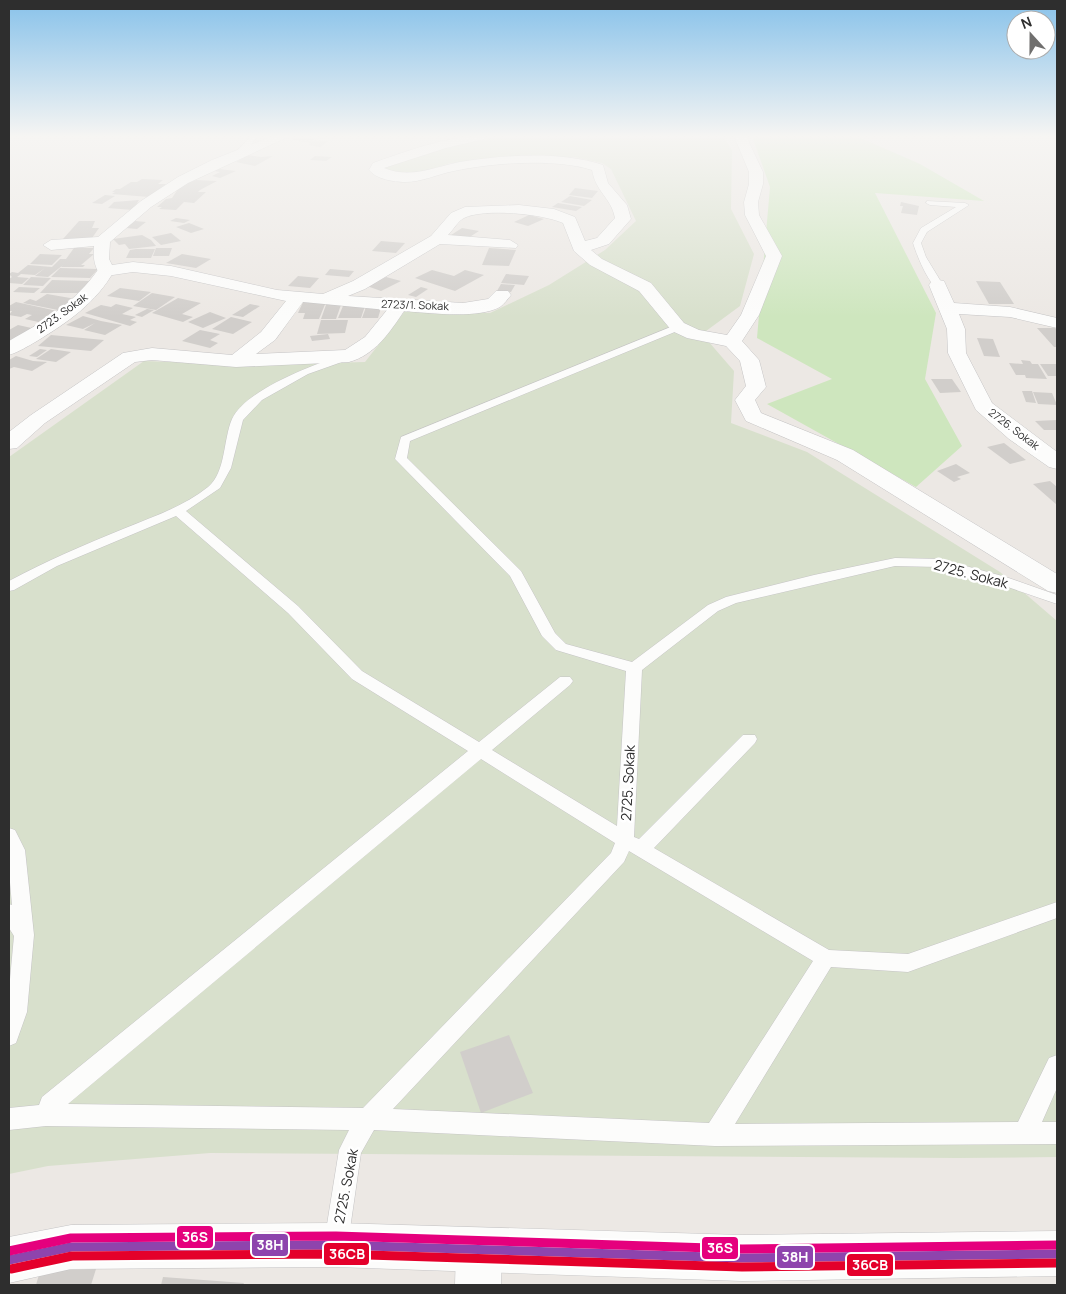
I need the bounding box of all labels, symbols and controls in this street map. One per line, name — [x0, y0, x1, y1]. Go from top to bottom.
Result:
north arrow — [1006, 10, 1056, 60]
text: N — [1018, 12, 1034, 33]
street label: 2723. Sokak — [33, 289, 91, 336]
street label: 2723/1. Sokak — [381, 296, 450, 313]
street label: 2726. Sokak — [986, 405, 1043, 453]
street label: 2725. Sokak — [932, 555, 1011, 593]
street label: 2725. Sokak — [616, 743, 639, 821]
street label: 2725. Sokak — [329, 1146, 362, 1225]
line badge: 36S — [176, 1225, 214, 1249]
text: 36S — [182, 1227, 208, 1246]
line badge: 38H — [251, 1233, 289, 1257]
text: 38H — [257, 1235, 283, 1254]
line badge: 36S — [701, 1236, 739, 1260]
text: 36S — [707, 1238, 733, 1257]
line badge: 36CB — [323, 1242, 370, 1266]
text: 36CB — [329, 1244, 365, 1263]
line badge: 38H — [776, 1245, 814, 1269]
text: 38H — [782, 1247, 808, 1266]
line badge: 36CB — [846, 1253, 894, 1277]
text: 36CB — [852, 1255, 888, 1274]

